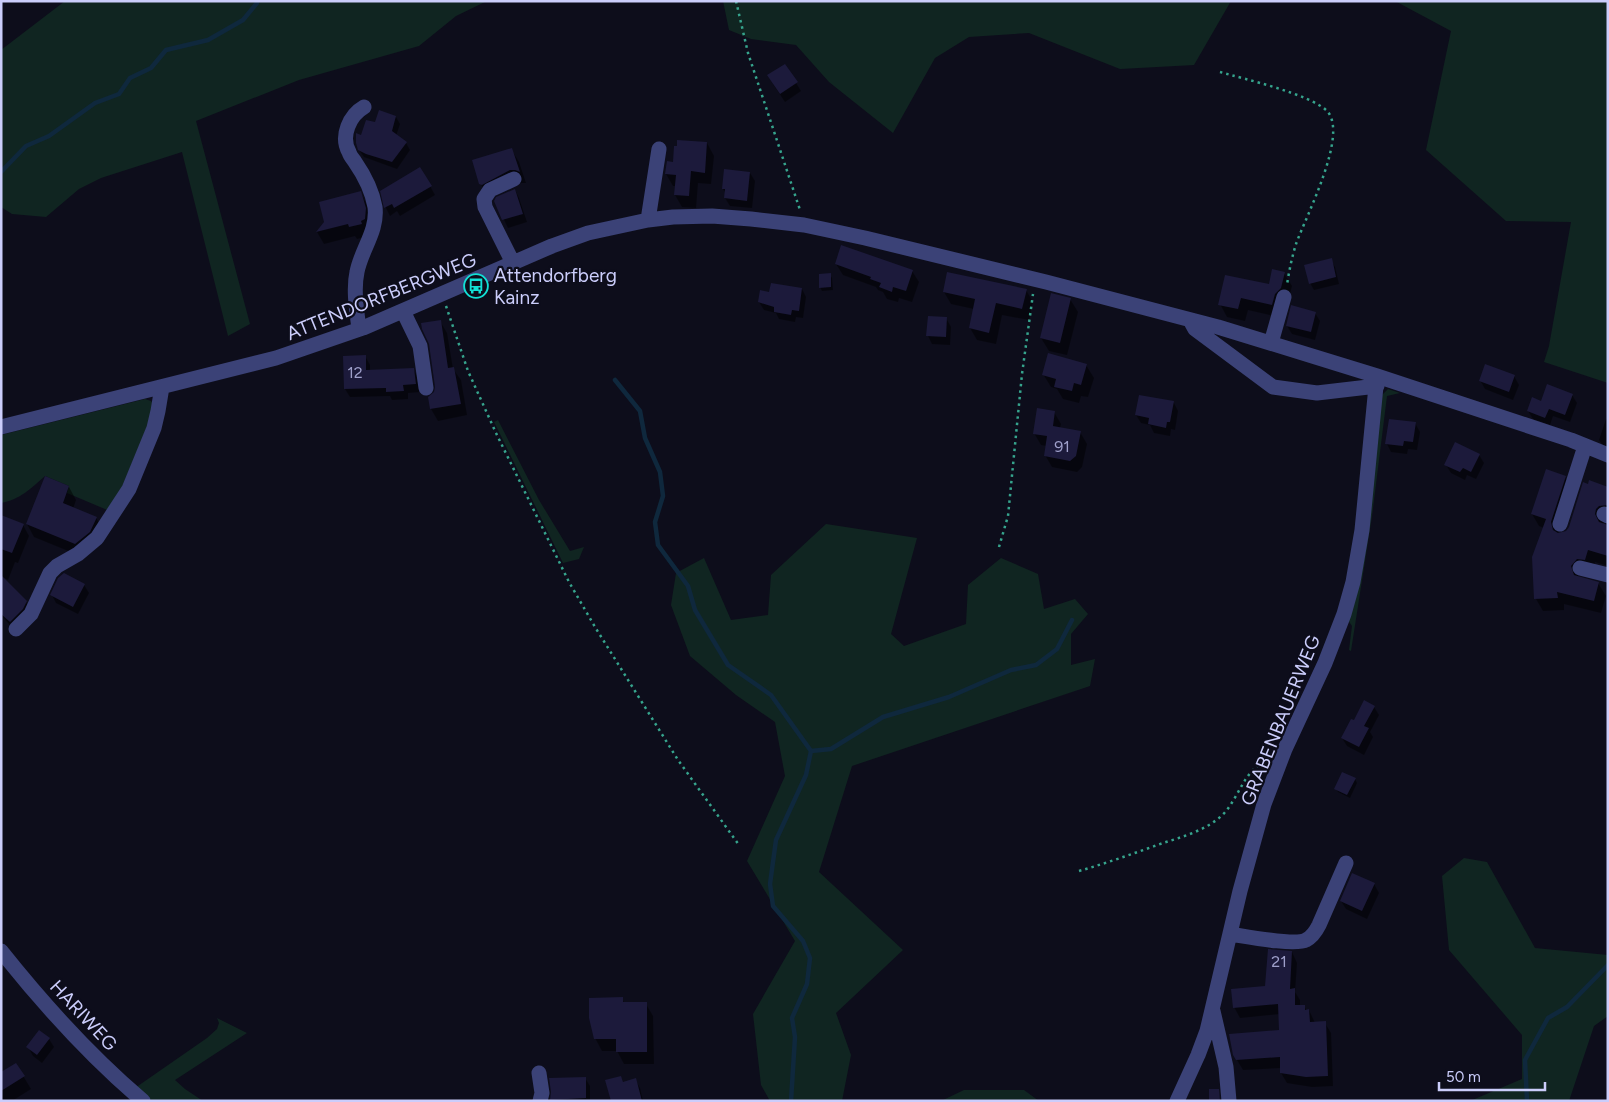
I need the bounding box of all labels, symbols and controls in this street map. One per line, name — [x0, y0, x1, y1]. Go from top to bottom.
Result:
street label: ATTENDORFBERGWEG — [283, 248, 479, 345]
place label: Attendorfberg Kainz — [494, 264, 617, 309]
bus stop icon: Attendorfberg Kainz — [463, 273, 489, 299]
house number: 12 — [347, 363, 363, 382]
house number: 91 — [1054, 437, 1070, 456]
street label: GRABENBAUERWEG — [1236, 632, 1325, 809]
house number: 21 — [1271, 952, 1287, 971]
street label: HARIWEG — [45, 975, 122, 1055]
scale bar — [1439, 1060, 1545, 1092]
text: 50 m — [1446, 1068, 1481, 1086]

